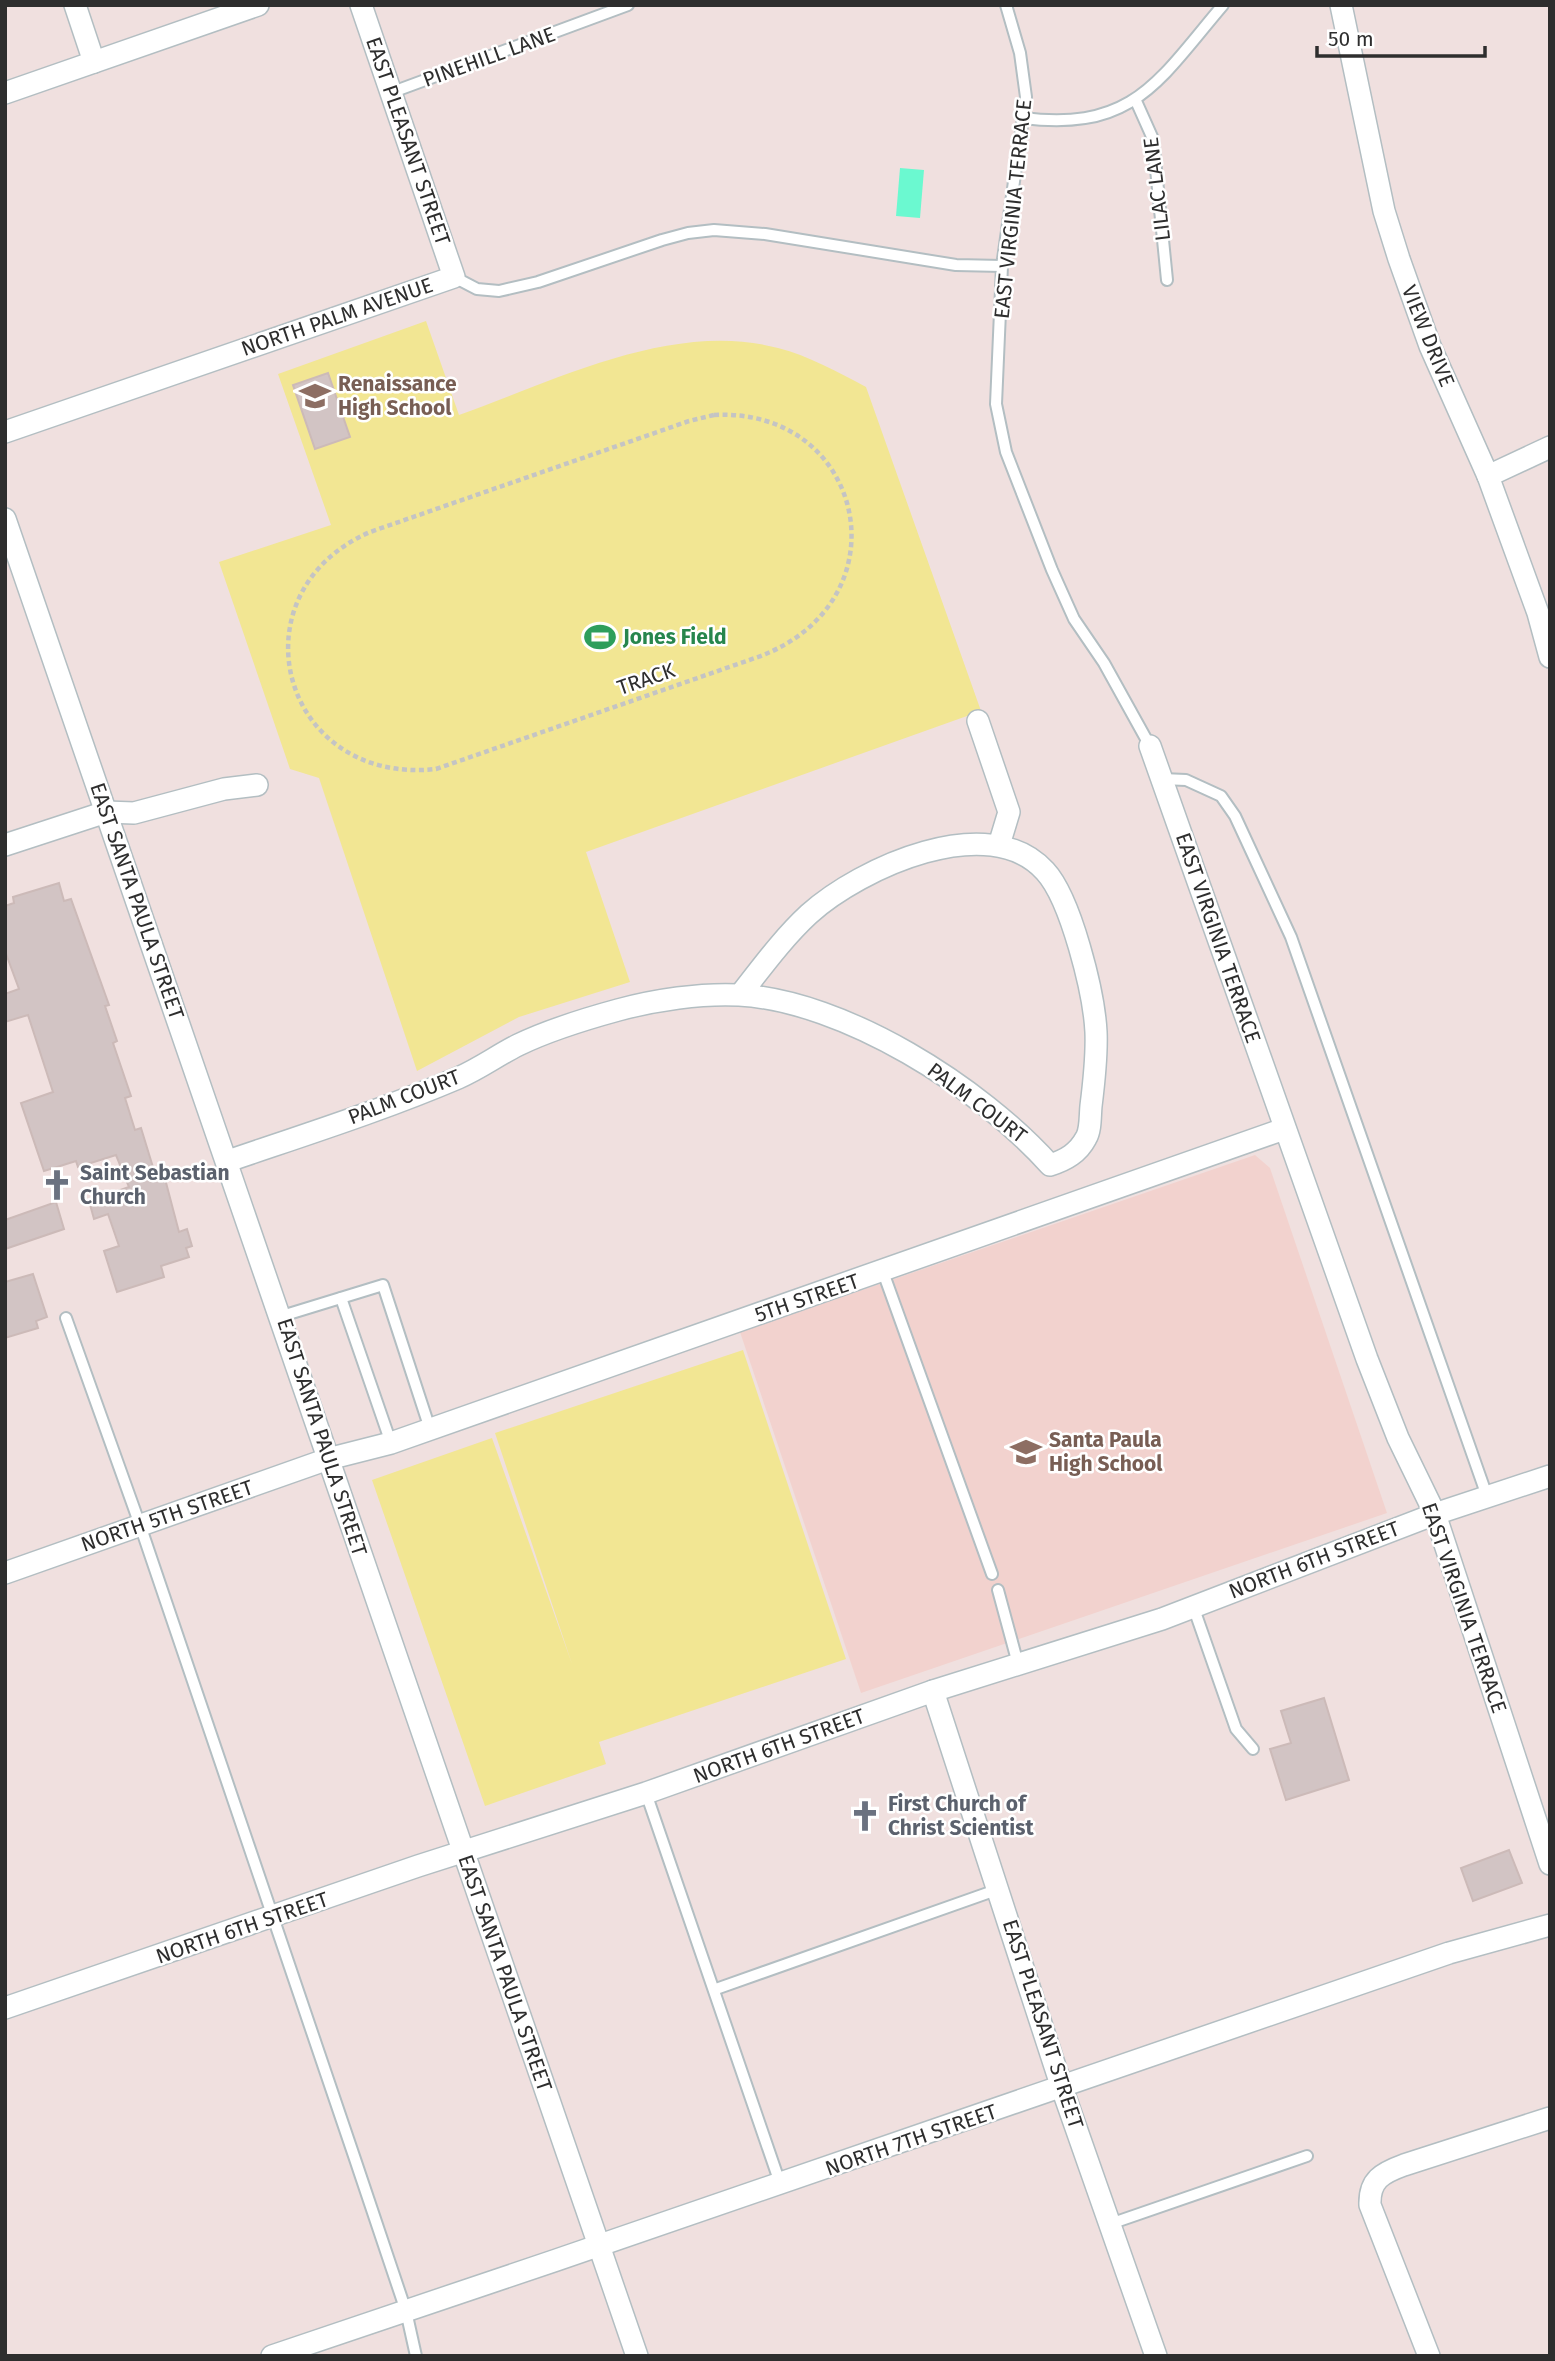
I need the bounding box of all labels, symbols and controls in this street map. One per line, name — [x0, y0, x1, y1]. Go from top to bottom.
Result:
scale bar — [1317, 14, 1485, 58]
street label: PINEHILL LANE — [419, 21, 559, 93]
text: 50 m — [1328, 26, 1374, 52]
street label: EAST PLEASANT STREET — [360, 33, 456, 249]
street label: EAST VIRGINIA TERRACE — [989, 98, 1037, 320]
street label: LILAC LANE — [1138, 136, 1176, 242]
street label: NORTH PALM AVENUE — [238, 272, 436, 362]
street label: VIEW DRIVE — [1396, 281, 1460, 391]
place label: Renaissance High School — [338, 371, 457, 421]
school or university icon: Renaissance High School — [298, 379, 332, 413]
sports icon: Jones Field — [583, 620, 617, 654]
place label: Jones Field — [622, 624, 727, 650]
street label: TRACK — [614, 657, 679, 701]
street label: EAST SANTA PAULA STREET — [84, 779, 190, 1023]
street label: EAST VIRGINIA TERRACE — [1170, 829, 1266, 1047]
street label: PALM COURT — [922, 1057, 1032, 1149]
street label: PALM COURT — [344, 1064, 464, 1130]
place label: Saint Sebastian Church — [80, 1160, 230, 1210]
church icon: Saint Sebastian Church — [40, 1168, 74, 1202]
street label: 5TH STREET — [752, 1268, 863, 1328]
street label: EAST SANTA PAULA STREET — [271, 1315, 373, 1559]
place label: Santa Paula High School — [1049, 1427, 1163, 1477]
school or university icon: Santa Paula High School — [1009, 1435, 1043, 1469]
street label: NORTH 5TH STREET — [78, 1474, 257, 1558]
street label: EAST VIRGINIA TERRACE — [1416, 1499, 1512, 1717]
street label: NORTH 6TH STREET — [1225, 1515, 1403, 1604]
street label: NORTH 6TH STREET — [690, 1703, 868, 1789]
place label: First Church of Christ Scientist — [888, 1791, 1034, 1841]
church icon: First Church of Christ Scientist — [848, 1799, 882, 1833]
street label: EAST SANTA PAULA STREET — [452, 1851, 558, 2095]
street label: NORTH 6TH STREET — [152, 1886, 332, 1970]
street label: EAST PLEASANT STREET — [997, 1916, 1089, 2132]
street label: NORTH 7TH STREET — [822, 2098, 1000, 2182]

